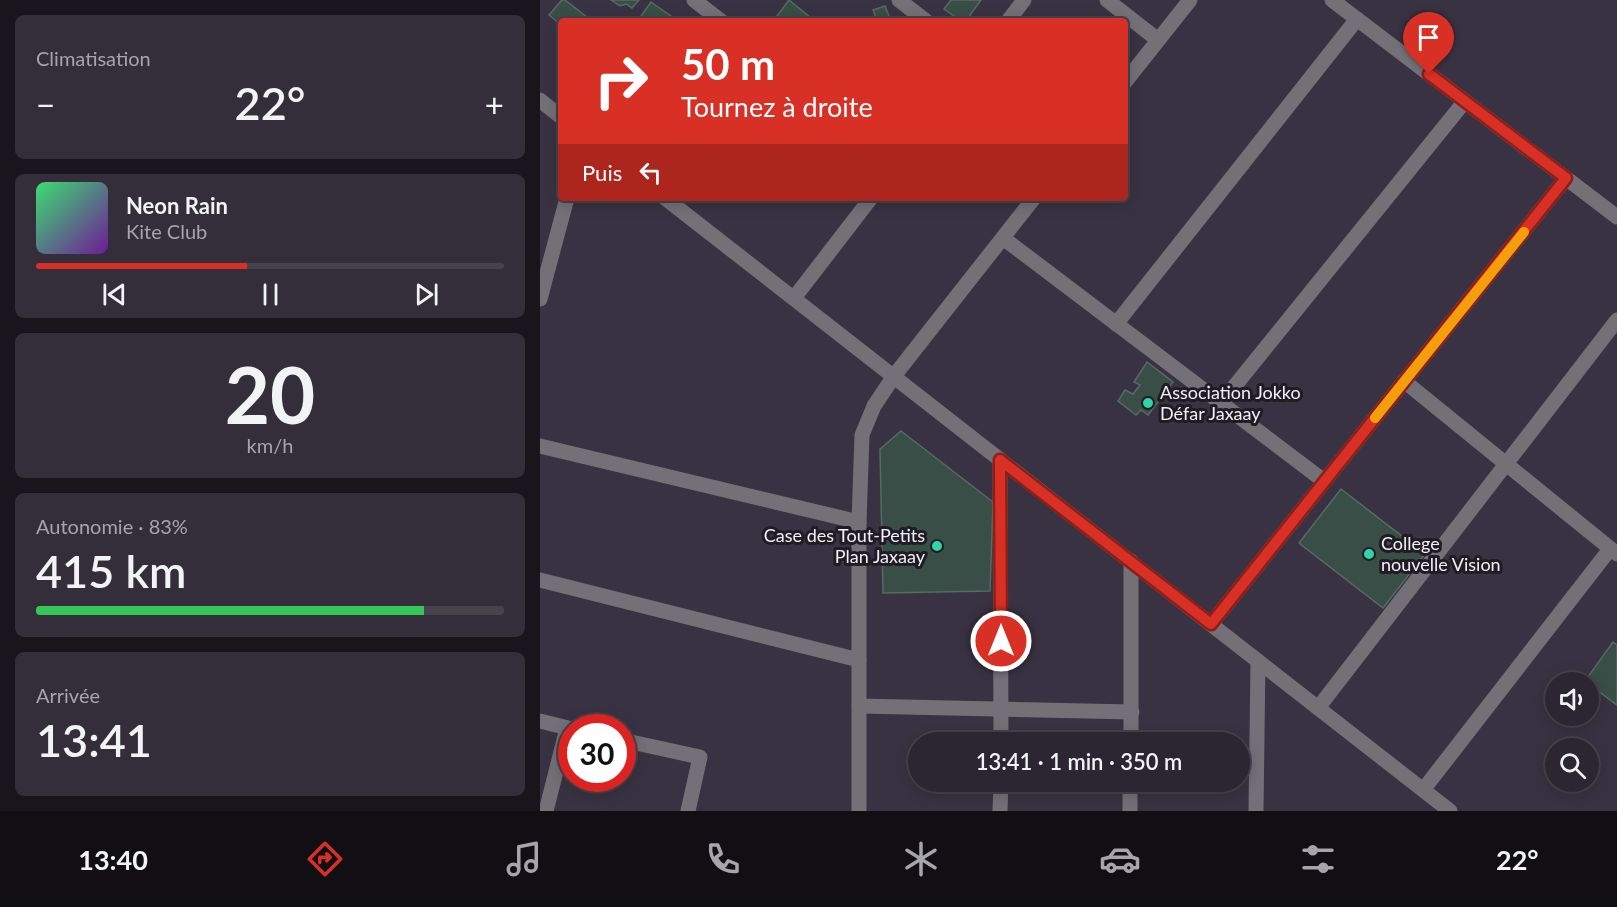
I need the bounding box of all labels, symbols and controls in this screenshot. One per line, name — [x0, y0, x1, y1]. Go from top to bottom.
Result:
pin — [1403, 12, 1454, 74]
icon: arrive — [1412, 21, 1445, 54]
text: 50 m — [681, 39, 775, 89]
icon: right — [582, 42, 660, 120]
text: Climatisation — [36, 46, 151, 70]
text: 22° — [235, 76, 305, 130]
text: − — [36, 84, 55, 124]
text: + — [485, 84, 504, 124]
text: Tournez à droite — [681, 90, 873, 123]
icon: left — [634, 156, 667, 189]
text: Puis — [582, 159, 622, 186]
text: Neon Rain — [126, 192, 228, 219]
text: Kite Club — [126, 219, 207, 243]
icon: previous — [98, 278, 131, 311]
icon: pause — [254, 278, 287, 311]
icon: next — [410, 278, 443, 311]
text: 20 — [225, 347, 315, 441]
place label: Association Jokko Défar Jaxaay — [1160, 381, 1301, 424]
marker: Association Jokko Défar Jaxaay — [1141, 396, 1155, 410]
text: km/h — [247, 433, 293, 457]
text: Autonomie · 83% — [36, 514, 188, 538]
place label: Case des Tout-Petits Plan Jaxaay — [764, 524, 926, 567]
place label: College nouvelle Vision — [1381, 532, 1501, 575]
marker: Case des Tout-Petits Plan Jaxaay — [930, 539, 944, 553]
text: 415 km — [36, 544, 186, 598]
marker: College nouvelle Vision — [1362, 547, 1376, 561]
position arrow — [969, 609, 1033, 673]
map controls — [1545, 672, 1599, 792]
button: sound — [1545, 672, 1599, 726]
text: Arrivée — [36, 683, 100, 707]
text: 13:41 — [36, 713, 152, 767]
speed limit sign: 30 — [558, 714, 636, 792]
button: search — [1545, 738, 1599, 792]
text: 13:41 · 1 min · 350 m — [976, 748, 1182, 775]
icon: directions — [304, 838, 346, 880]
icon: music — [503, 838, 545, 880]
icon: phone — [702, 838, 744, 880]
icon: climate — [900, 838, 942, 880]
icon: car — [1099, 838, 1141, 880]
icon: filters — [1297, 838, 1339, 880]
text: 13:40 — [78, 843, 148, 876]
text: 22° — [1496, 843, 1539, 876]

